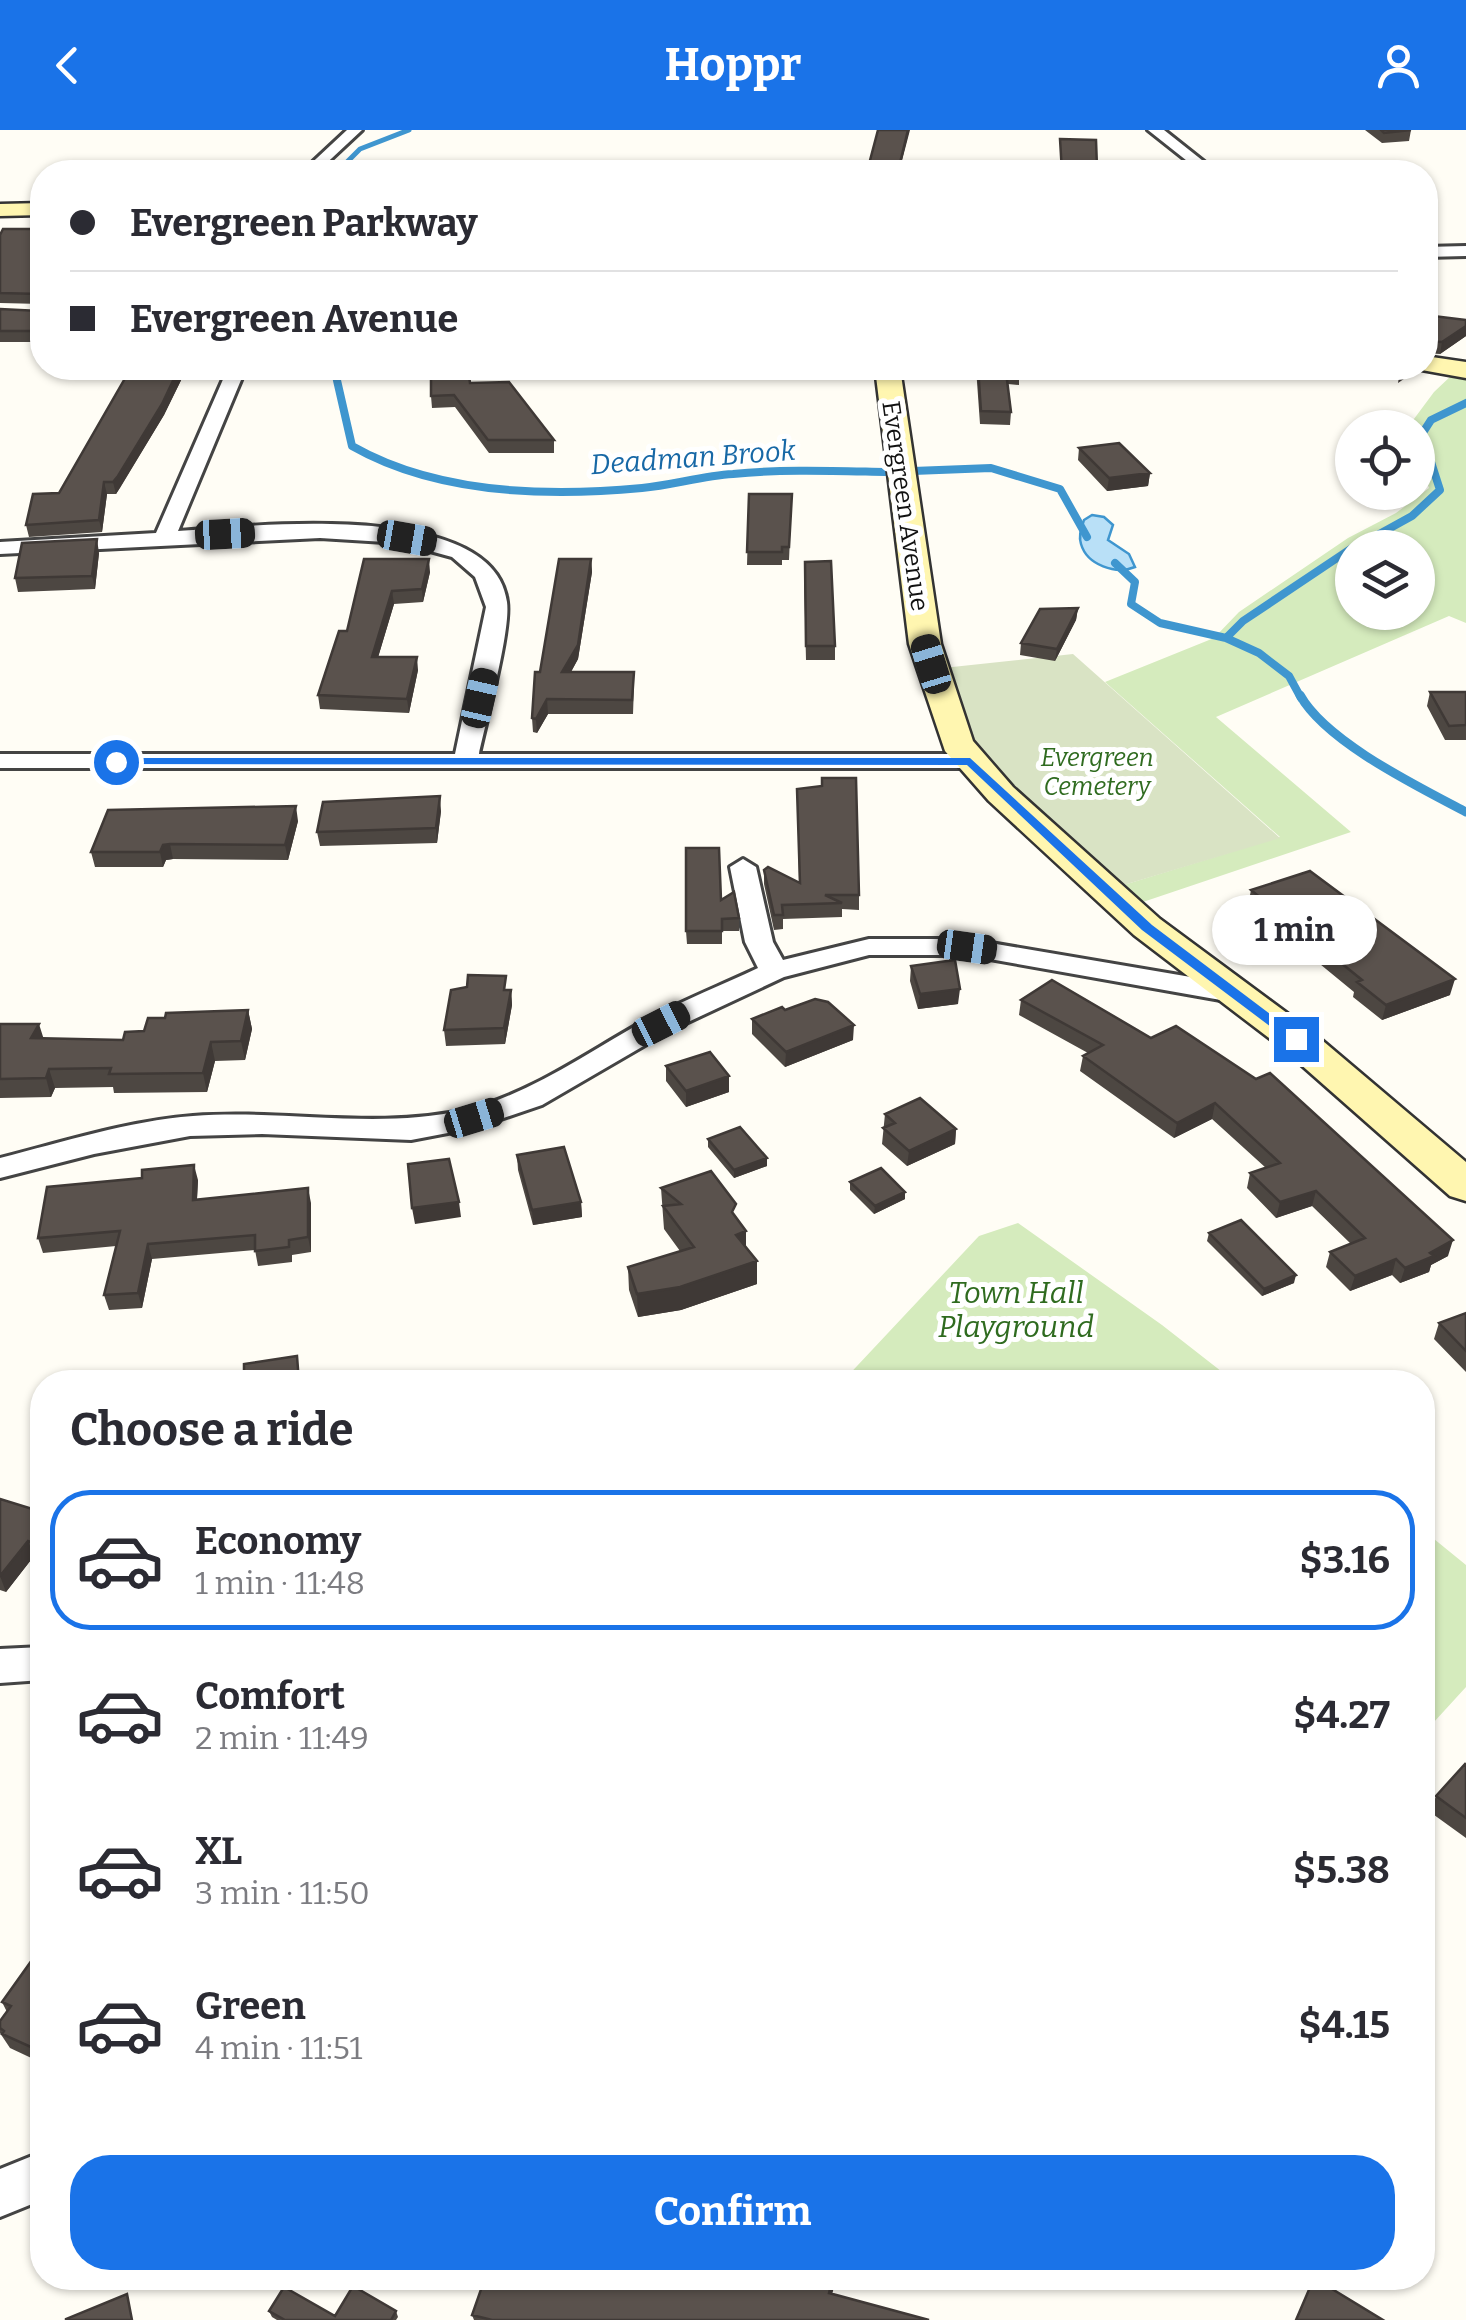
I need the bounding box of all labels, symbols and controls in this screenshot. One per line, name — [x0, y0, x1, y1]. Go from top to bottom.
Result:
icon: back — [40, 38, 95, 93]
text: Hoppr — [665, 38, 801, 92]
icon: person — [1371, 38, 1426, 93]
text: Evergreen Parkway — [130, 200, 478, 246]
text: Evergreen Avenue — [130, 296, 458, 342]
street label: Evergreen Avenue — [875, 399, 935, 613]
map controls — [1335, 410, 1435, 630]
button: locate — [1335, 410, 1435, 510]
water label: Deadman Brook — [589, 434, 797, 481]
car — [194, 517, 256, 551]
car — [375, 518, 439, 558]
button: layers — [1335, 530, 1435, 630]
car — [908, 631, 954, 697]
car — [459, 665, 501, 731]
route start — [94, 740, 139, 785]
park label: Evergreen Cemetery — [1040, 743, 1154, 802]
callout: 1 min — [1214, 894, 1378, 964]
text: 1 min — [1254, 911, 1335, 949]
car — [935, 928, 999, 966]
car — [627, 997, 695, 1051]
route end — [1274, 1017, 1319, 1062]
car — [441, 1095, 507, 1141]
park label: Town Hall Playground — [938, 1275, 1094, 1345]
text: Choose a ride — [70, 1403, 353, 1457]
icon: car — [75, 1515, 165, 1605]
text: Economy — [195, 1518, 361, 1564]
text: $3.16 — [1300, 1537, 1390, 1583]
text: 1 min · 11:48 — [195, 1564, 365, 1602]
icon: car — [75, 1670, 165, 1760]
text: Comfort — [195, 1673, 345, 1719]
text: $4.27 — [1293, 1692, 1390, 1738]
text: 2 min · 11:49 — [195, 1719, 369, 1757]
icon: car — [75, 1825, 165, 1915]
text: XL — [195, 1828, 242, 1874]
text: $5.38 — [1293, 1847, 1390, 1893]
text: 3 min · 11:50 — [195, 1874, 370, 1912]
icon: car — [75, 1980, 165, 2070]
text: Green — [195, 1983, 306, 2029]
text: $4.15 — [1298, 2002, 1390, 2048]
text: 4 min · 11:51 — [195, 2029, 362, 2067]
button: Confirm — [70, 2155, 1395, 2270]

